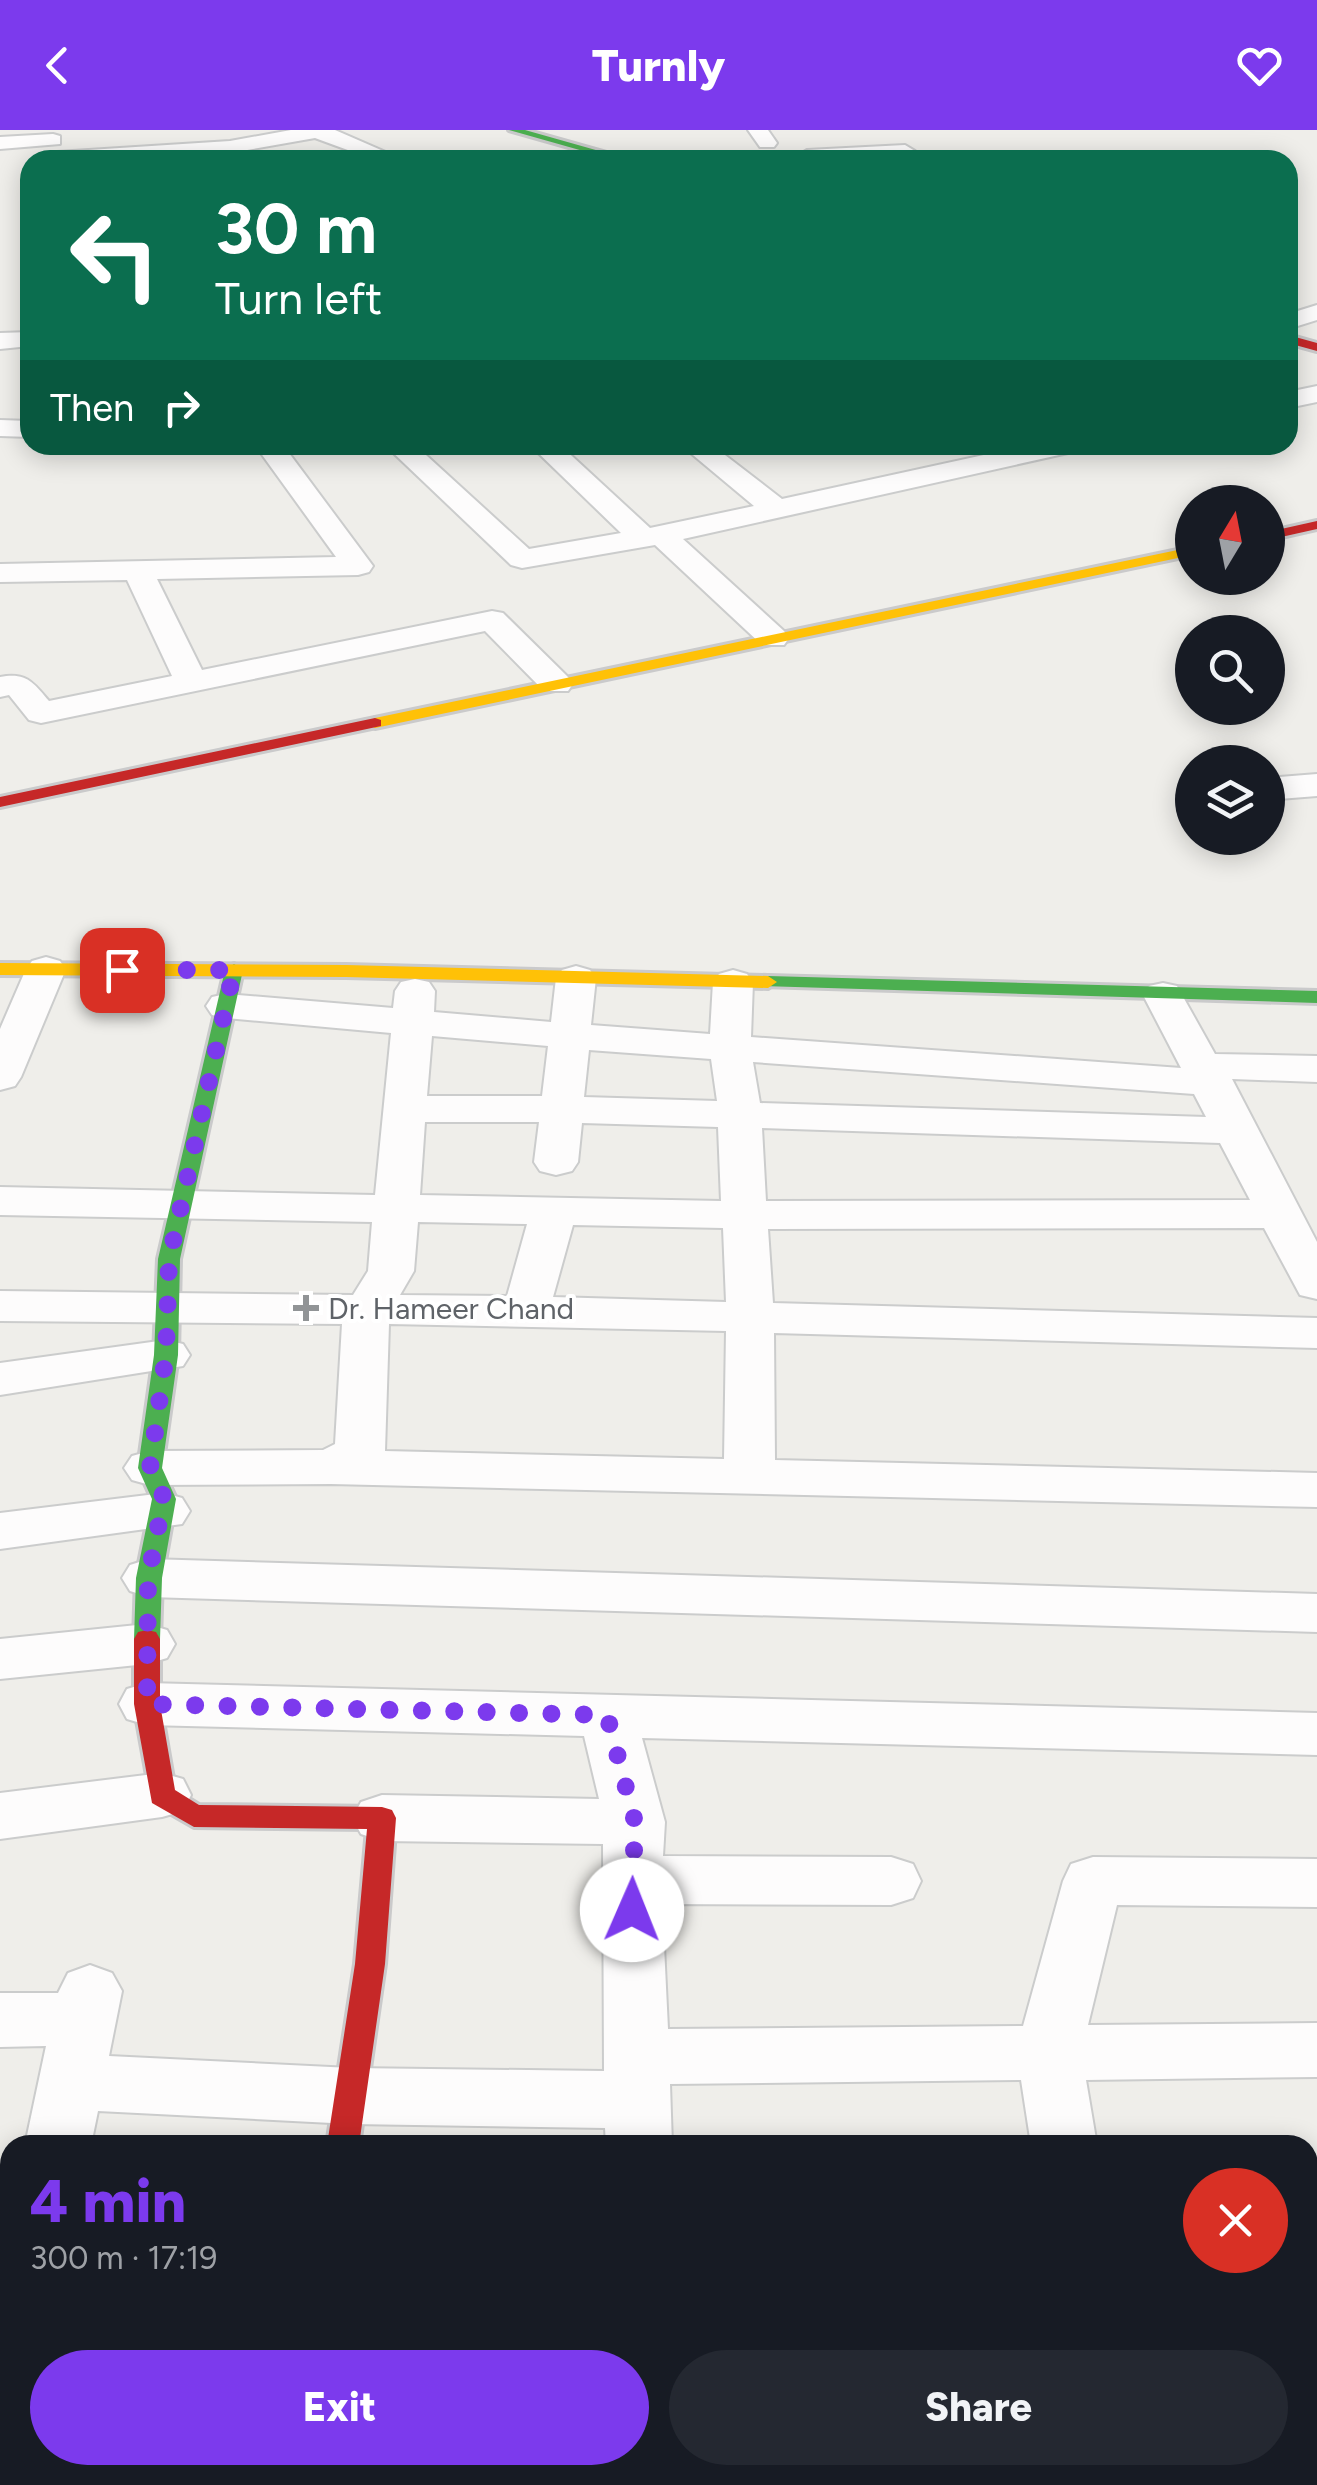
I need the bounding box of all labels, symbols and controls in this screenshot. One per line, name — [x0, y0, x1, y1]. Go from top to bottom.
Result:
icon: back — [30, 38, 85, 93]
text: Turnly — [592, 38, 725, 92]
icon: heart — [1232, 38, 1287, 93]
text: 30 m — [215, 186, 377, 271]
icon: left — [50, 190, 180, 320]
text: Turn left — [215, 271, 382, 325]
icon: right — [154, 380, 209, 435]
text: Then — [50, 385, 134, 431]
north arrow — [1175, 485, 1285, 595]
map controls — [1175, 485, 1285, 855]
button: search — [1175, 615, 1285, 725]
button: layers — [1175, 745, 1285, 855]
pin — [80, 928, 165, 1013]
icon: arrive — [95, 943, 150, 998]
place label: Dr. Hameer Chand — [328, 1290, 574, 1327]
marker: Dr. Hameer Chand — [293, 1295, 319, 1321]
position arrow — [580, 1858, 684, 1962]
text: 4 min — [30, 2165, 186, 2237]
button: close — [1183, 2168, 1288, 2273]
text: 300 m · 17:19 — [30, 2239, 217, 2277]
button: Exit — [30, 2350, 649, 2465]
button: Share — [669, 2350, 1288, 2465]

